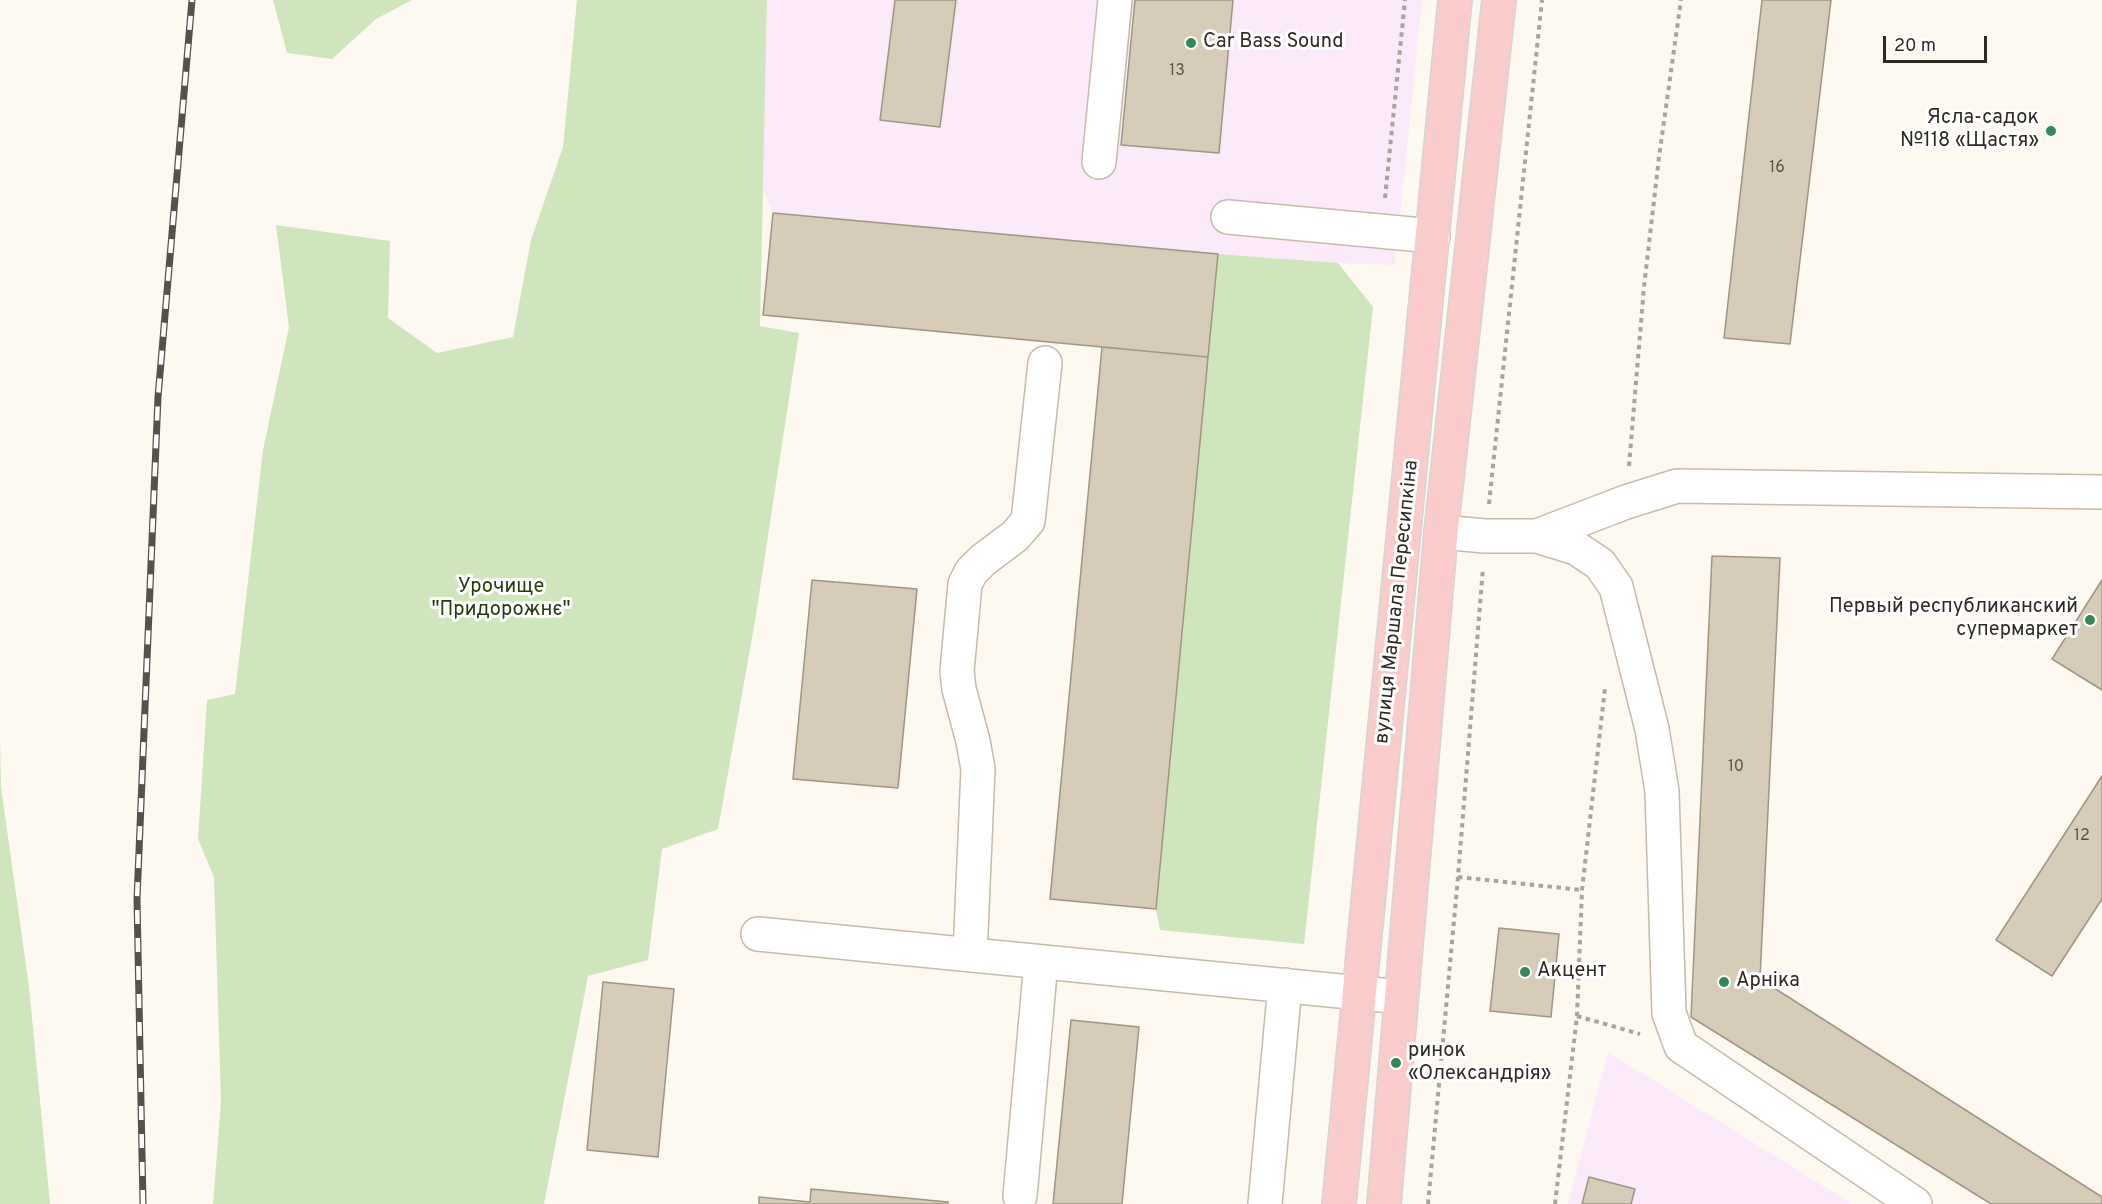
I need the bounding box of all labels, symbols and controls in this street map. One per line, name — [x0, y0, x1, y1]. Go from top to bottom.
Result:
scale bar — [1886, 24, 1990, 62]
place label: Car Bass Sound — [1203, 31, 1343, 55]
text: 20 m — [1894, 35, 1936, 58]
marker: Car Bass Sound — [1184, 36, 1198, 50]
house number: 13 — [1169, 62, 1185, 82]
place label: Ясла-садок №118 «Щастя» — [1900, 107, 2039, 154]
marker: Ясла-садок №118 «Щастя» — [2044, 124, 2058, 138]
house number: 16 — [1769, 159, 1785, 179]
street label: вулиця Маршала Пересипкіна — [1371, 459, 1425, 745]
park label: Урочище "Придорожнє" — [431, 576, 571, 623]
place label: Первый республиканский супермаркет — [1829, 596, 2078, 643]
marker: Первый республиканский супермаркет — [2083, 613, 2097, 627]
house number: 10 — [1728, 758, 1744, 778]
house number: 12 — [2074, 827, 2090, 847]
place label: Акцент — [1537, 960, 1606, 984]
marker: Акцент — [1518, 965, 1532, 979]
place label: Арніка — [1736, 970, 1800, 994]
marker: Арніка — [1717, 975, 1731, 989]
place label: ринок «Олександрія» — [1408, 1040, 1551, 1087]
marker: ринок «Олександрія» — [1389, 1056, 1403, 1070]

